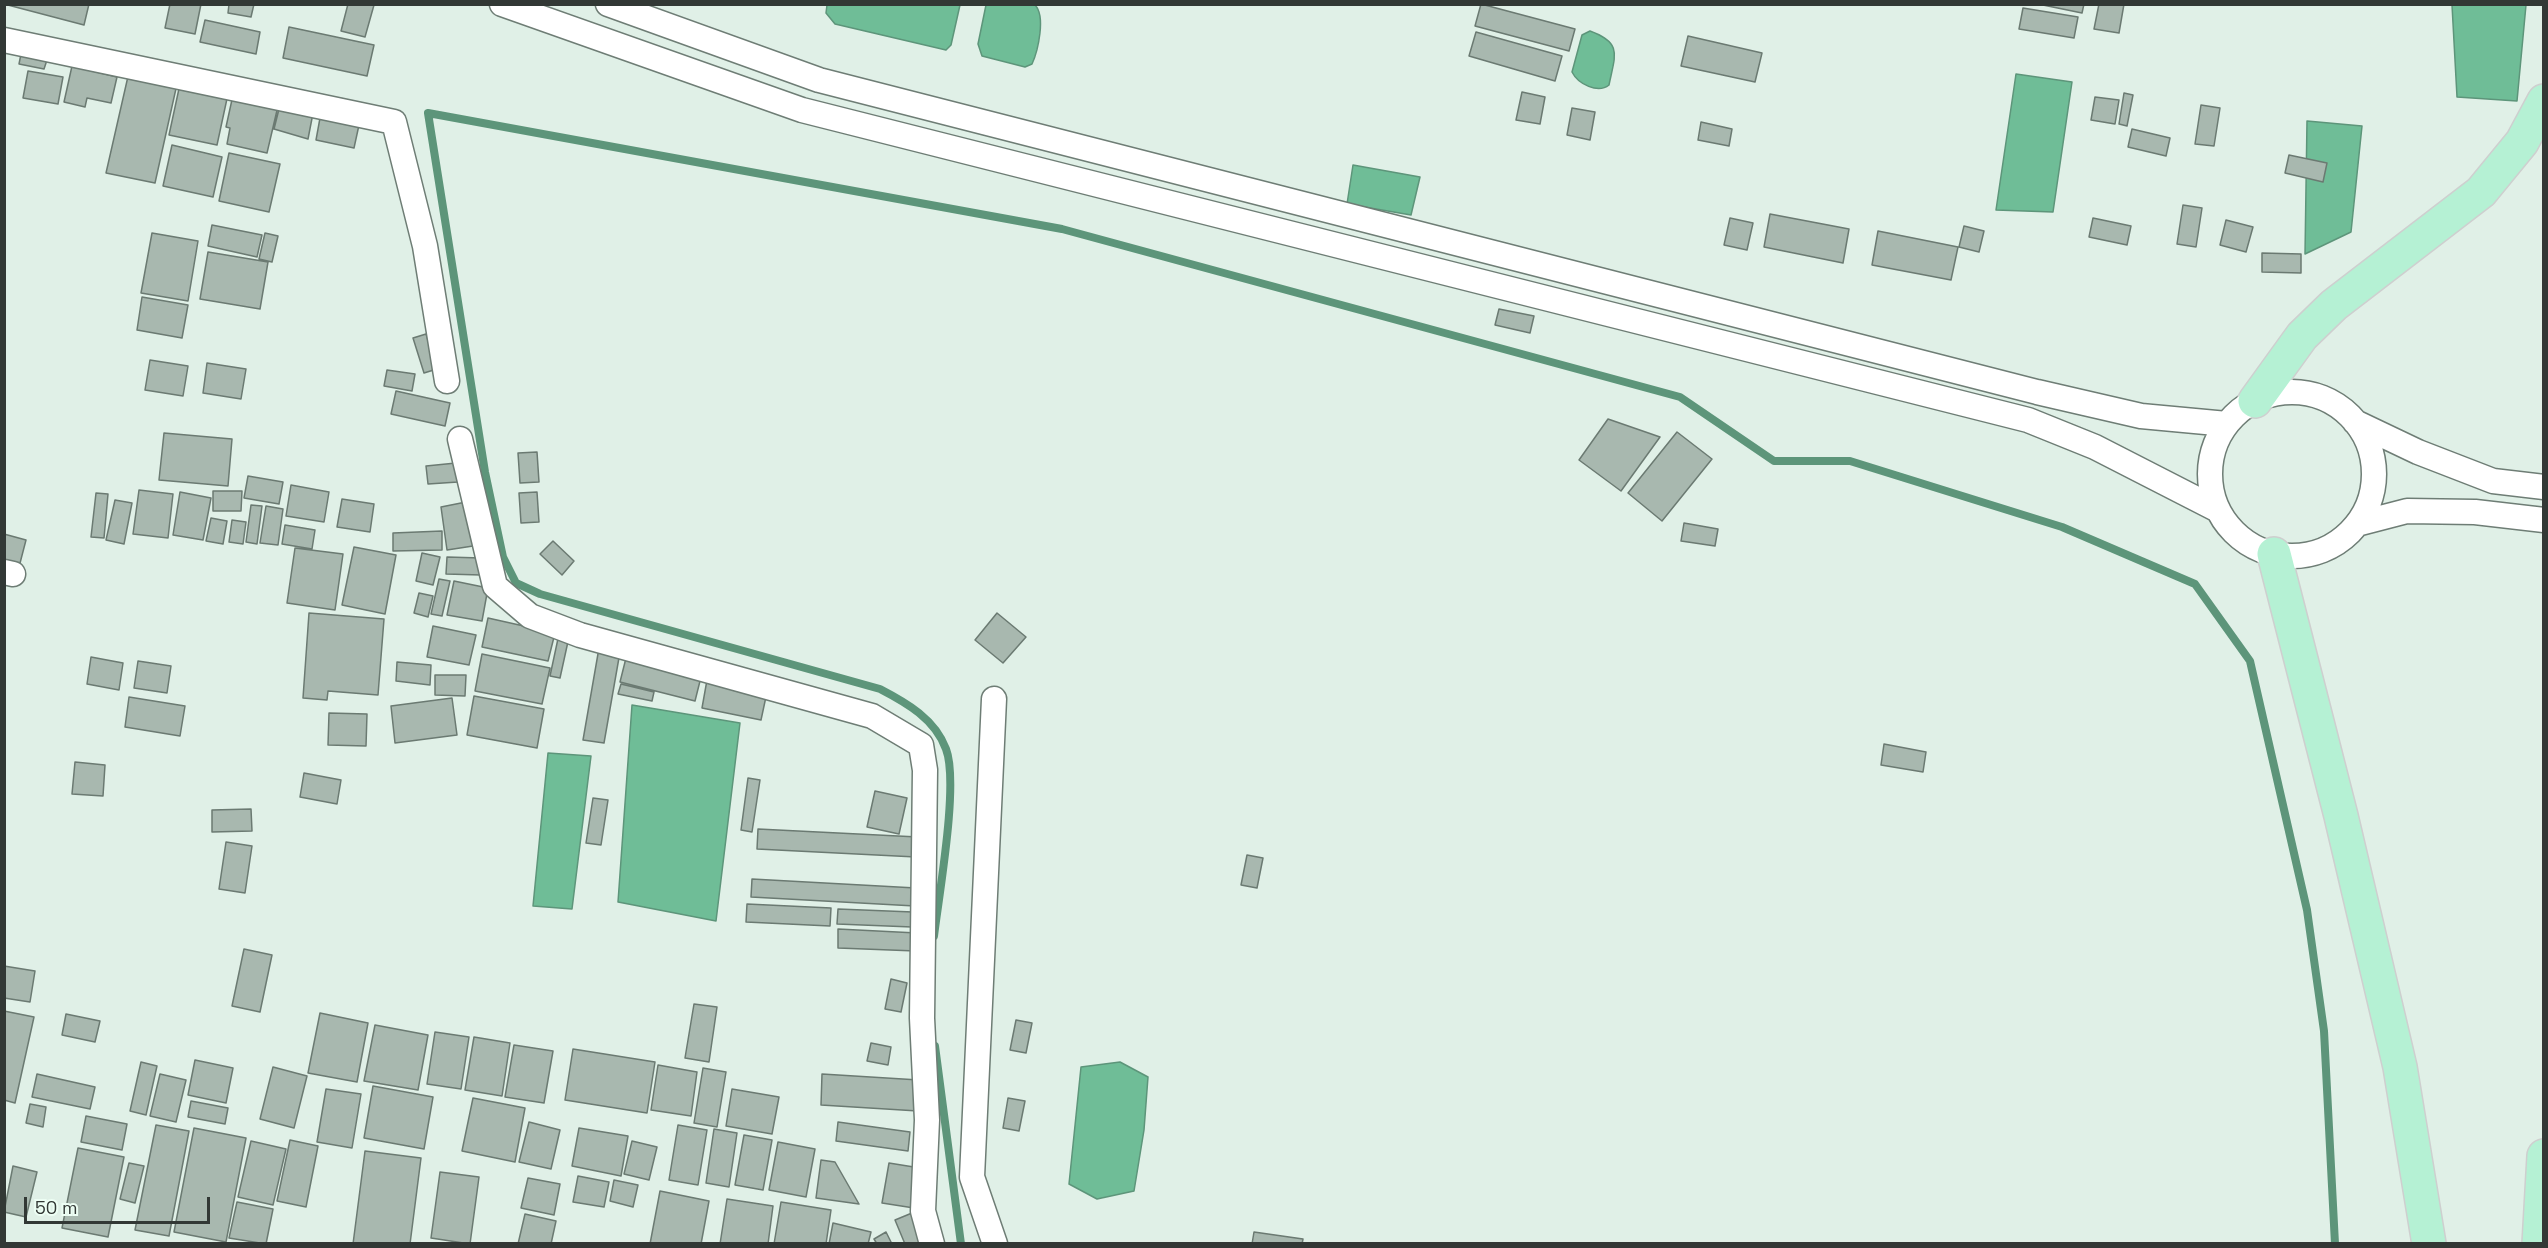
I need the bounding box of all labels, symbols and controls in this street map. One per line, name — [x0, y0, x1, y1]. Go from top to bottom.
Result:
scale bar — [27, 1185, 213, 1223]
text: 50 m — [35, 1196, 77, 1219]

